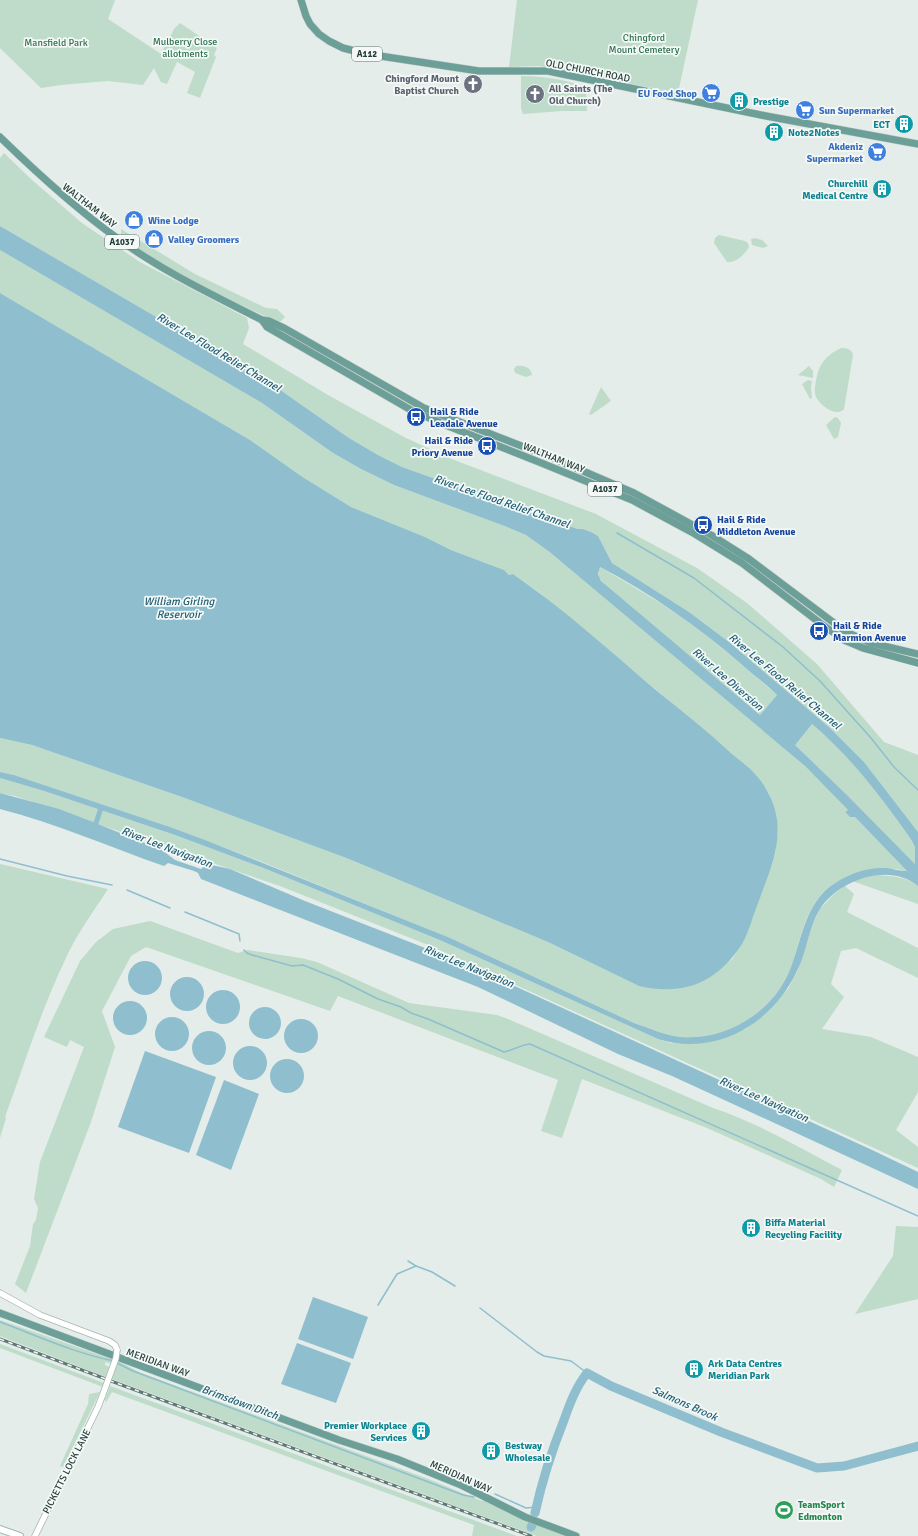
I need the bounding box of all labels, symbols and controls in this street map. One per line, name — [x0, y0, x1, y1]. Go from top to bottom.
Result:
park label: Chingford Mount Cemetery — [609, 32, 680, 56]
park label: Mulberry Close allotments — [153, 36, 217, 60]
park label: Mansfield Park — [24, 37, 88, 49]
road number: A112 — [352, 47, 382, 61]
street label: OLD CHURCH ROAD — [545, 57, 631, 85]
place label: Chingford Mount Baptist Church — [385, 73, 460, 97]
church icon: Chingford Mount Baptist Church — [462, 73, 484, 95]
supermarket icon: EU Food Shop — [700, 82, 722, 104]
church icon: All Saints (The Old Church) — [524, 83, 546, 105]
place label: All Saints (The Old Church) — [549, 83, 612, 107]
place label: EU Food Shop — [638, 88, 698, 100]
building icon: Prestige — [728, 90, 750, 112]
place label: Prestige — [753, 96, 789, 108]
supermarket icon: Sun Supermarket — [794, 99, 816, 121]
place label: Sun Supermarket — [819, 105, 894, 117]
building icon: ECT — [893, 113, 915, 135]
place label: ECT — [873, 119, 891, 131]
building icon: Note2Notes — [763, 121, 785, 143]
place label: Note2Notes — [788, 127, 840, 139]
place label: Akdeniz Supermarket — [807, 141, 864, 165]
supermarket icon: Akdeniz Supermarket — [866, 141, 888, 163]
place label: Churchill Medical Centre — [802, 178, 868, 202]
building icon: Churchill Medical Centre — [871, 178, 893, 200]
street label: WALTHAM WAY — [60, 181, 119, 231]
shop icon: Wine Lodge — [123, 209, 145, 231]
place label: Wine Lodge — [148, 215, 199, 227]
shop icon: Valley Groomers — [143, 228, 165, 250]
place label: Valley Groomers — [168, 234, 240, 246]
road number: A1037 — [105, 235, 139, 249]
water label: River Lee Flood Relief Channel — [154, 310, 284, 395]
bus stop icon: Hail & Ride Leadale Avenue — [405, 406, 427, 428]
place label: Hail & Ride Leadale Avenue — [430, 406, 498, 430]
place label: Hail & Ride Priory Avenue — [412, 435, 473, 459]
bus stop icon: Hail & Ride Priory Avenue — [476, 435, 498, 457]
street label: WALTHAM WAY — [521, 440, 586, 476]
water label: River Lee Flood Relief Channel — [432, 472, 572, 531]
road number: A1037 — [588, 482, 622, 496]
bus stop icon: Hail & Ride Middleton Avenue — [692, 514, 714, 536]
place label: Hail & Ride Middleton Avenue — [717, 514, 795, 538]
water label: William Girling Reservoir — [144, 595, 215, 621]
bus stop icon: Hail & Ride Marmion Avenue — [808, 620, 830, 642]
place label: Hail & Ride Marmion Avenue — [833, 620, 906, 644]
water label: River Lee Flood Relief Channel — [726, 631, 844, 733]
water label: River Lee Diversion — [690, 645, 766, 714]
water label: River Lee Navigation — [120, 824, 215, 871]
water label: River Lee Navigation — [422, 942, 517, 991]
water label: River Lee Navigation — [717, 1074, 811, 1125]
building icon: Biffa Material Recycling Facility — [740, 1217, 762, 1239]
place label: Biffa Material Recycling Facility — [765, 1217, 842, 1241]
street label: MERIDIAN WAY — [125, 1346, 191, 1380]
building icon: Ark Data Centres Meridian Park — [683, 1358, 705, 1380]
place label: Ark Data Centres Meridian Park — [708, 1358, 782, 1382]
water label: Brimsdown Ditch — [200, 1383, 281, 1423]
water label: Salmons Brook — [650, 1383, 721, 1424]
place label: Premier Workplace Services — [324, 1420, 408, 1444]
building icon: Premier Workplace Services — [410, 1420, 432, 1442]
street label: PICKETTS LOCK LANE — [40, 1427, 94, 1516]
building icon: Bestway Wholesale — [480, 1440, 502, 1462]
place label: Bestway Wholesale — [505, 1440, 550, 1464]
street label: MERIDIAN WAY — [428, 1458, 493, 1496]
sports icon: TeamSport Edmonton — [773, 1499, 795, 1521]
place label: TeamSport Edmonton — [798, 1499, 845, 1523]

